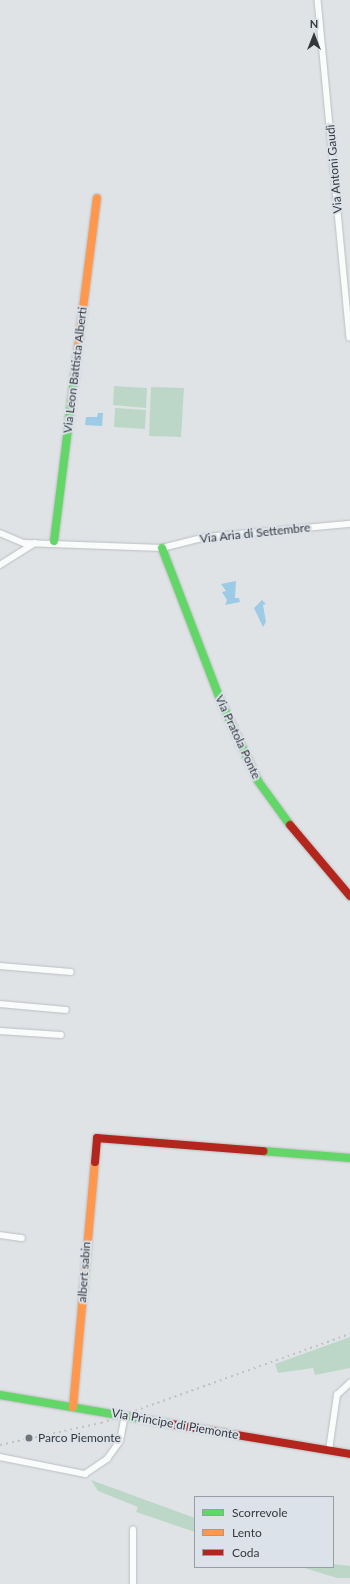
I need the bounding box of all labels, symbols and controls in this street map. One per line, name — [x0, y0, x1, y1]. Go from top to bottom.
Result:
north arrow — [294, 16, 334, 56]
text: N — [310, 17, 318, 30]
street label: Via Antoni Gaudì — [323, 124, 345, 214]
street label: Via Leon Battista Alberti — [60, 306, 90, 434]
street label: Via Aria di Settembre — [199, 520, 311, 546]
street label: Via Pratola Ponte — [212, 693, 264, 781]
street label: albert sabin — [75, 1241, 93, 1303]
street label: Via Principe di Piemonte — [110, 1406, 240, 1442]
place label: Parco Piemonte — [38, 1431, 121, 1445]
marker: Parco Piemonte — [23, 1432, 35, 1444]
legend — [194, 1496, 334, 1568]
text: Scorrevole — [232, 1505, 288, 1520]
text: Lento — [232, 1525, 262, 1540]
text: Coda — [232, 1545, 259, 1560]

